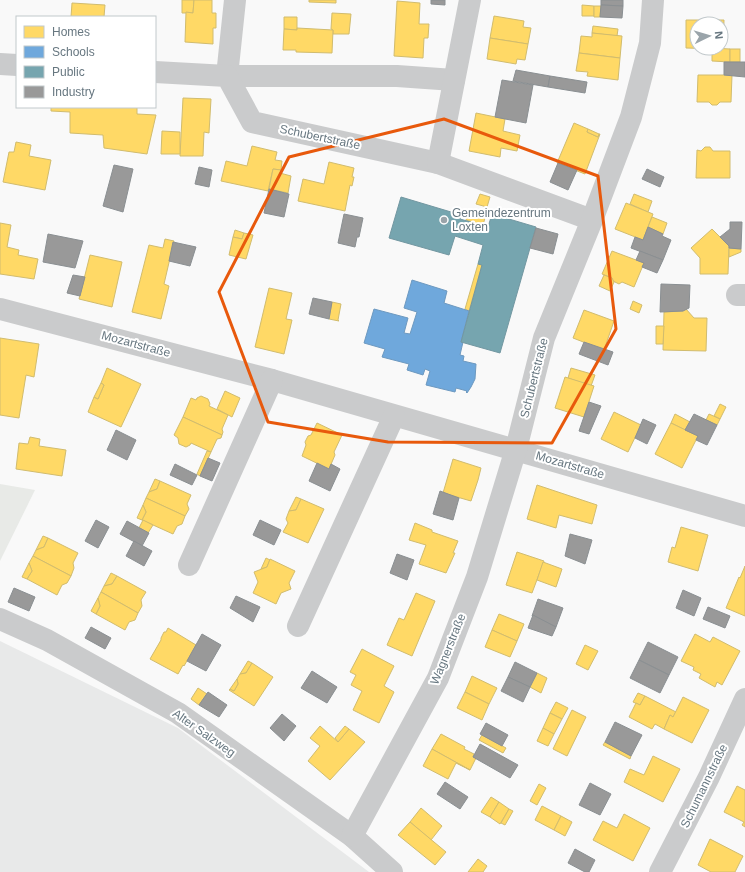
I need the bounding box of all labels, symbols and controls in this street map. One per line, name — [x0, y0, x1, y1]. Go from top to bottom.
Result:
legend — [16, 16, 156, 108]
north arrow — [689, 16, 729, 56]
text: Homes — [52, 25, 90, 39]
text: N — [713, 31, 725, 40]
text: Schools — [52, 45, 95, 59]
text: Public — [52, 65, 85, 79]
text: Industry — [52, 85, 95, 99]
street label: Schubertstraße — [278, 122, 362, 152]
place label: Gemeindezentrum Loxten — [452, 206, 551, 234]
marker: Gemeindezentrum Loxten — [439, 215, 449, 225]
street label: Mozartstraße — [100, 328, 172, 360]
street label: Schubertstraße — [517, 336, 551, 419]
street label: Mozartstraße — [534, 449, 606, 482]
street label: Wagnerstraße — [427, 611, 469, 687]
street label: Alter Salzweg — [170, 706, 238, 760]
street label: Schumannstraße — [678, 742, 730, 830]

